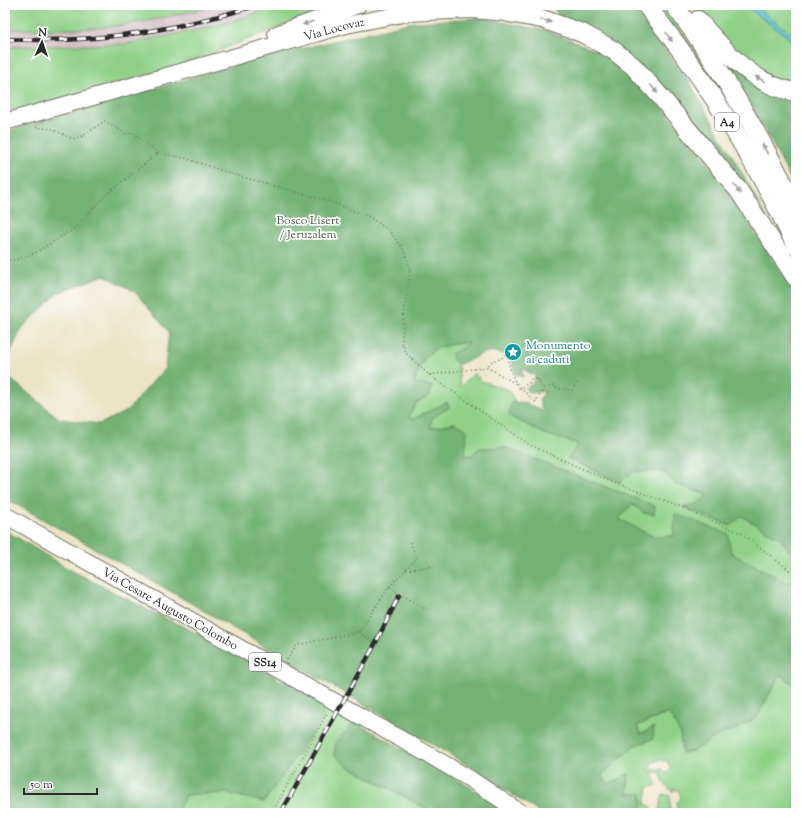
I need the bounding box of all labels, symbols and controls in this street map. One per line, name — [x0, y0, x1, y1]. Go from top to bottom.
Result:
street label: Via Locovaz — [302, 14, 367, 47]
one-way arrow — [541, 18, 553, 24]
one-way arrow — [302, 20, 314, 26]
north arrow — [22, 22, 62, 62]
text: N — [37, 25, 47, 41]
one-way arrow — [665, 31, 674, 42]
one-way arrow — [754, 75, 766, 82]
one-way arrow — [650, 83, 659, 94]
road number: A4 — [715, 113, 739, 131]
one-way arrow — [762, 143, 769, 154]
one-way arrow — [733, 184, 741, 194]
park label: Bosco Lisert / Jeruzalem — [277, 212, 339, 244]
place label: Monumento ai caduti — [526, 337, 591, 369]
place icon: Monumento ai caduti — [503, 342, 523, 362]
street label: Via Cesare Augusto Colombo — [98, 564, 242, 655]
road number: SS14 — [249, 653, 281, 671]
scale bar — [24, 770, 97, 796]
text: 50 m — [29, 776, 53, 794]

